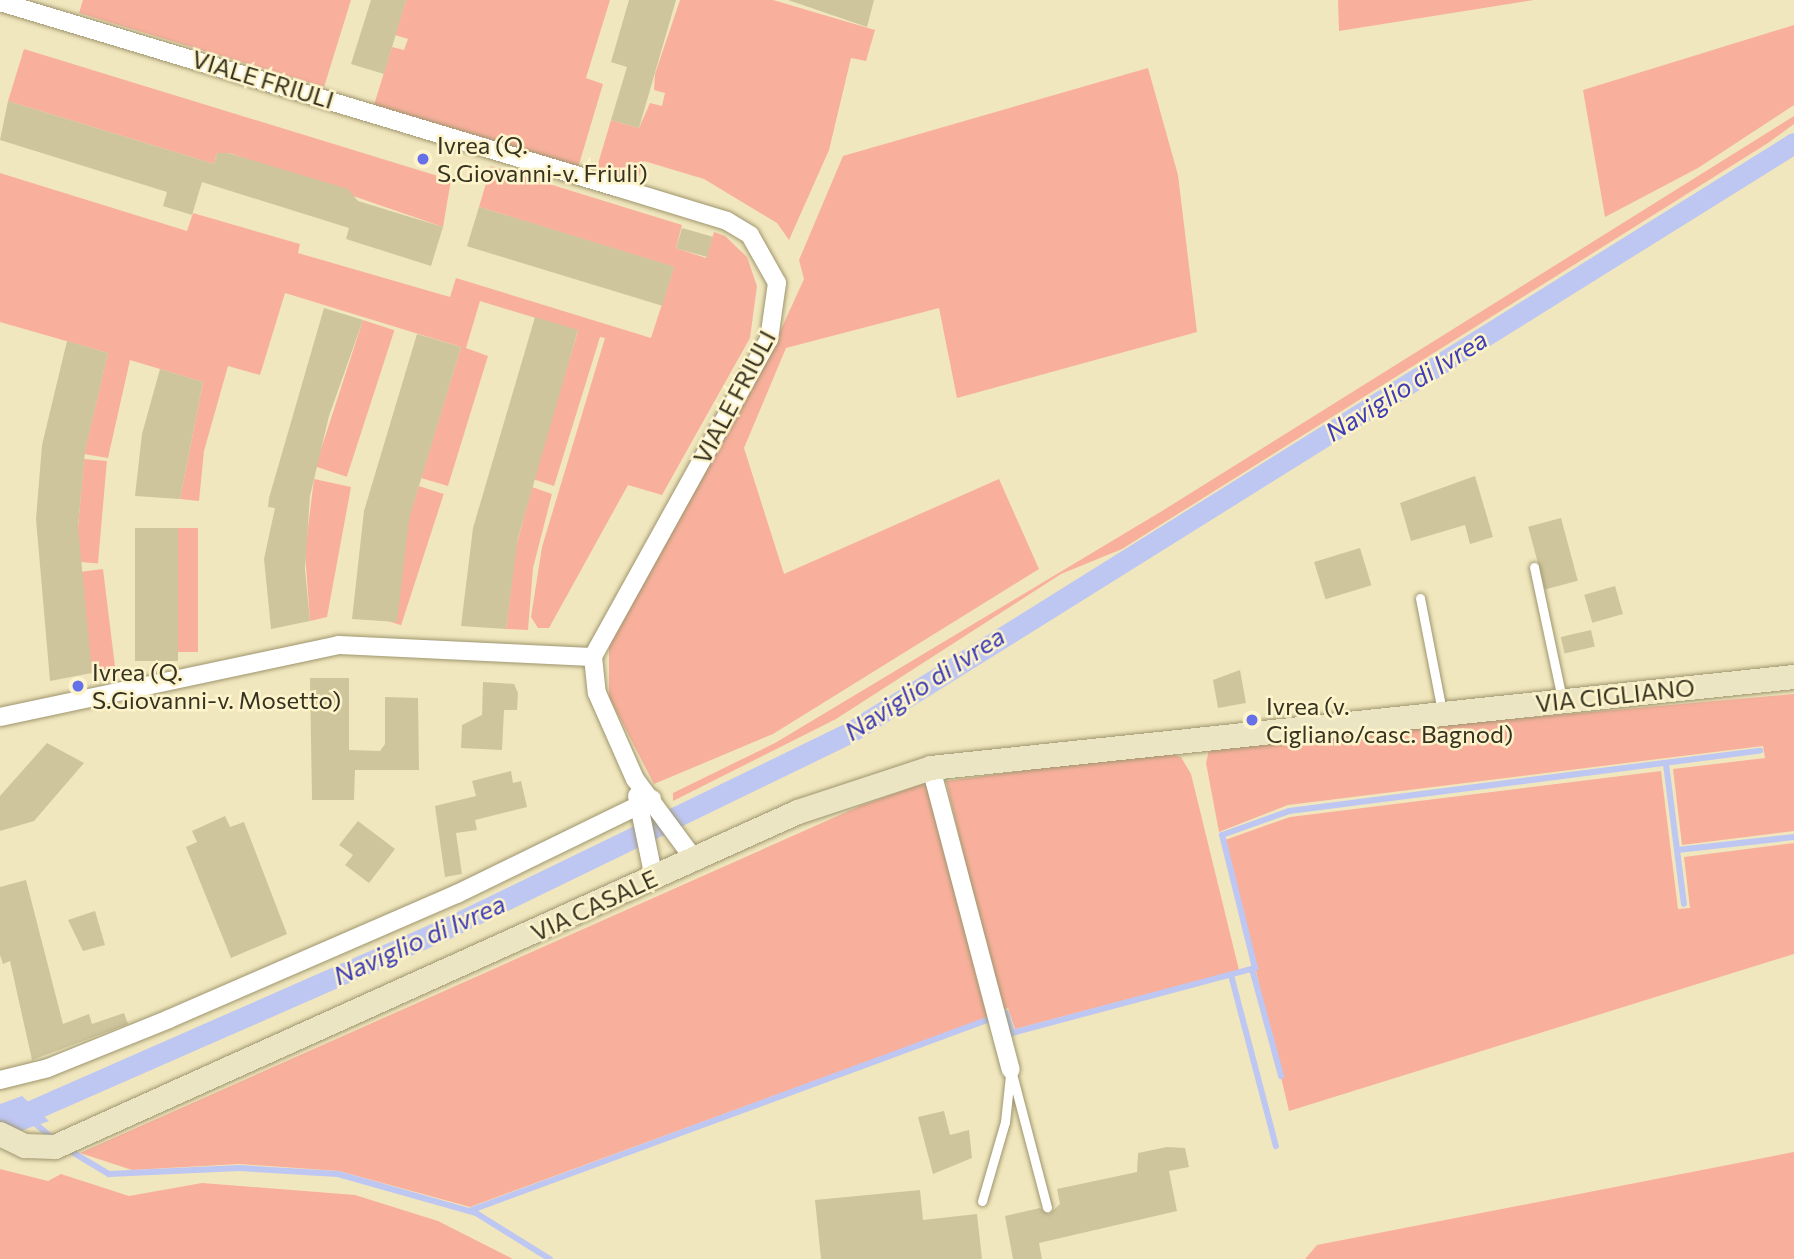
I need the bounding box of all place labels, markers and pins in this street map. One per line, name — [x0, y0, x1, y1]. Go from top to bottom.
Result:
place label: Ivrea (Q. S.Giovanni-v. Friuli) — [437, 131, 648, 187]
marker: Ivrea (Q. S.Giovanni-v. Friuli) — [415, 151, 431, 167]
place label: Ivrea (Q. S.Giovanni-v. Mosetto) — [92, 658, 341, 714]
marker: Ivrea (Q. S.Giovanni-v. Mosetto) — [70, 678, 86, 694]
place label: Ivrea (v. Cigliano/casc. Bagnod) — [1266, 692, 1513, 748]
marker: Ivrea (v. Cigliano/casc. Bagnod) — [1244, 712, 1260, 728]

